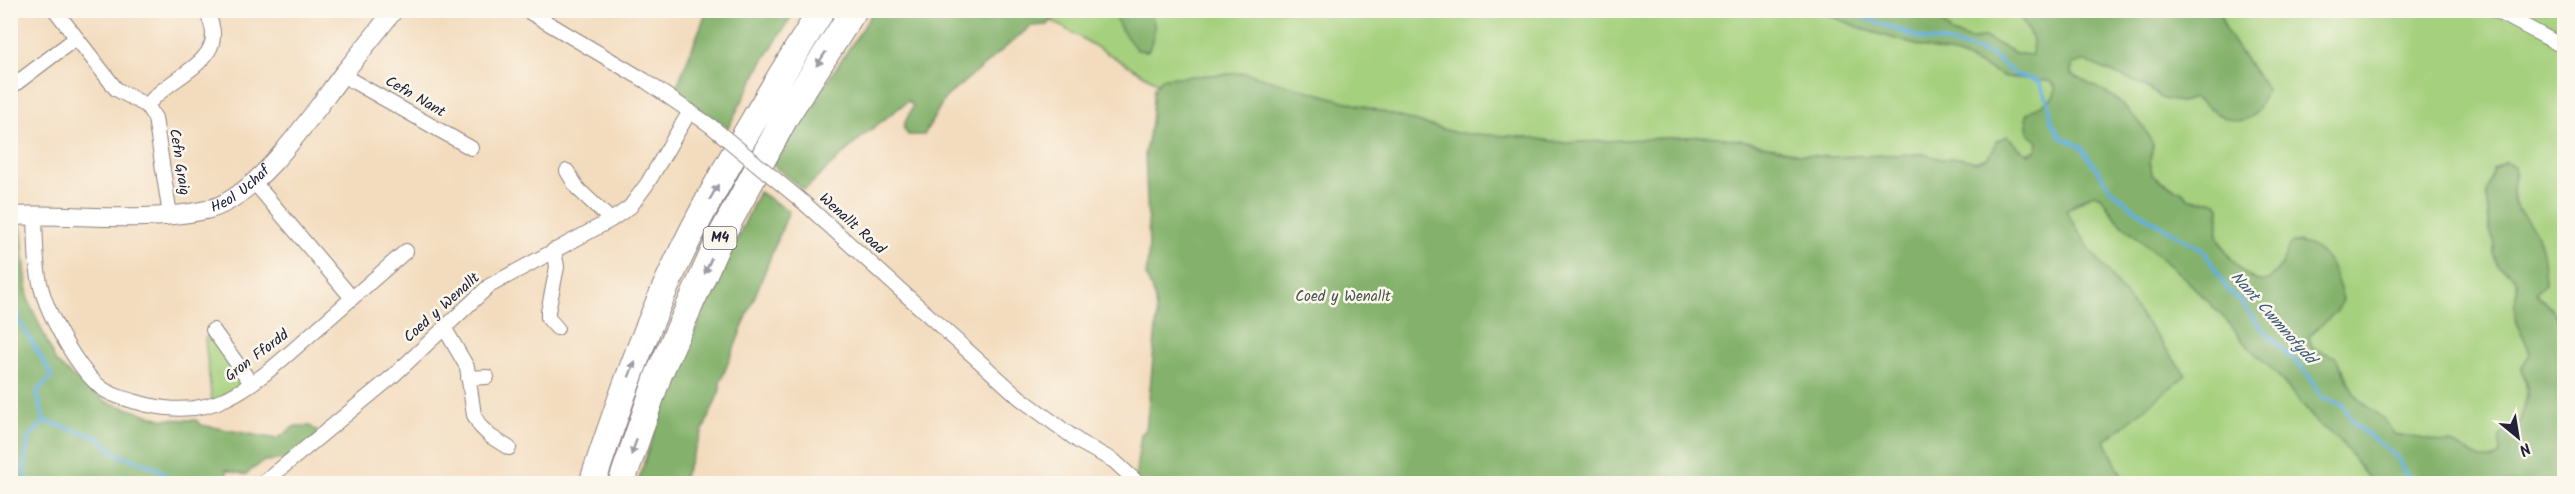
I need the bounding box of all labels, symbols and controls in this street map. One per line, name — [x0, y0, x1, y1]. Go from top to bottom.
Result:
one-way arrow — [815, 50, 827, 66]
street label: Cefn Nant — [380, 70, 450, 124]
street label: Cefn Graig — [162, 127, 196, 197]
street label: Heol Uchaf — [207, 159, 277, 220]
one-way arrow — [709, 183, 719, 200]
street label: Wenallt Road — [813, 187, 891, 261]
road number: M4 — [704, 227, 736, 249]
one-way arrow — [703, 258, 712, 275]
water label: Nant Cwmnofydd — [2224, 266, 2324, 373]
street label: Coed y Wenallt — [398, 267, 486, 349]
park label: Coed y Wenallt — [1295, 285, 1391, 309]
street label: Gron Ffordd — [220, 323, 295, 388]
one-way arrow — [627, 360, 637, 378]
north arrow — [2488, 407, 2548, 467]
text: N — [2514, 435, 2535, 462]
one-way arrow — [628, 438, 638, 456]

